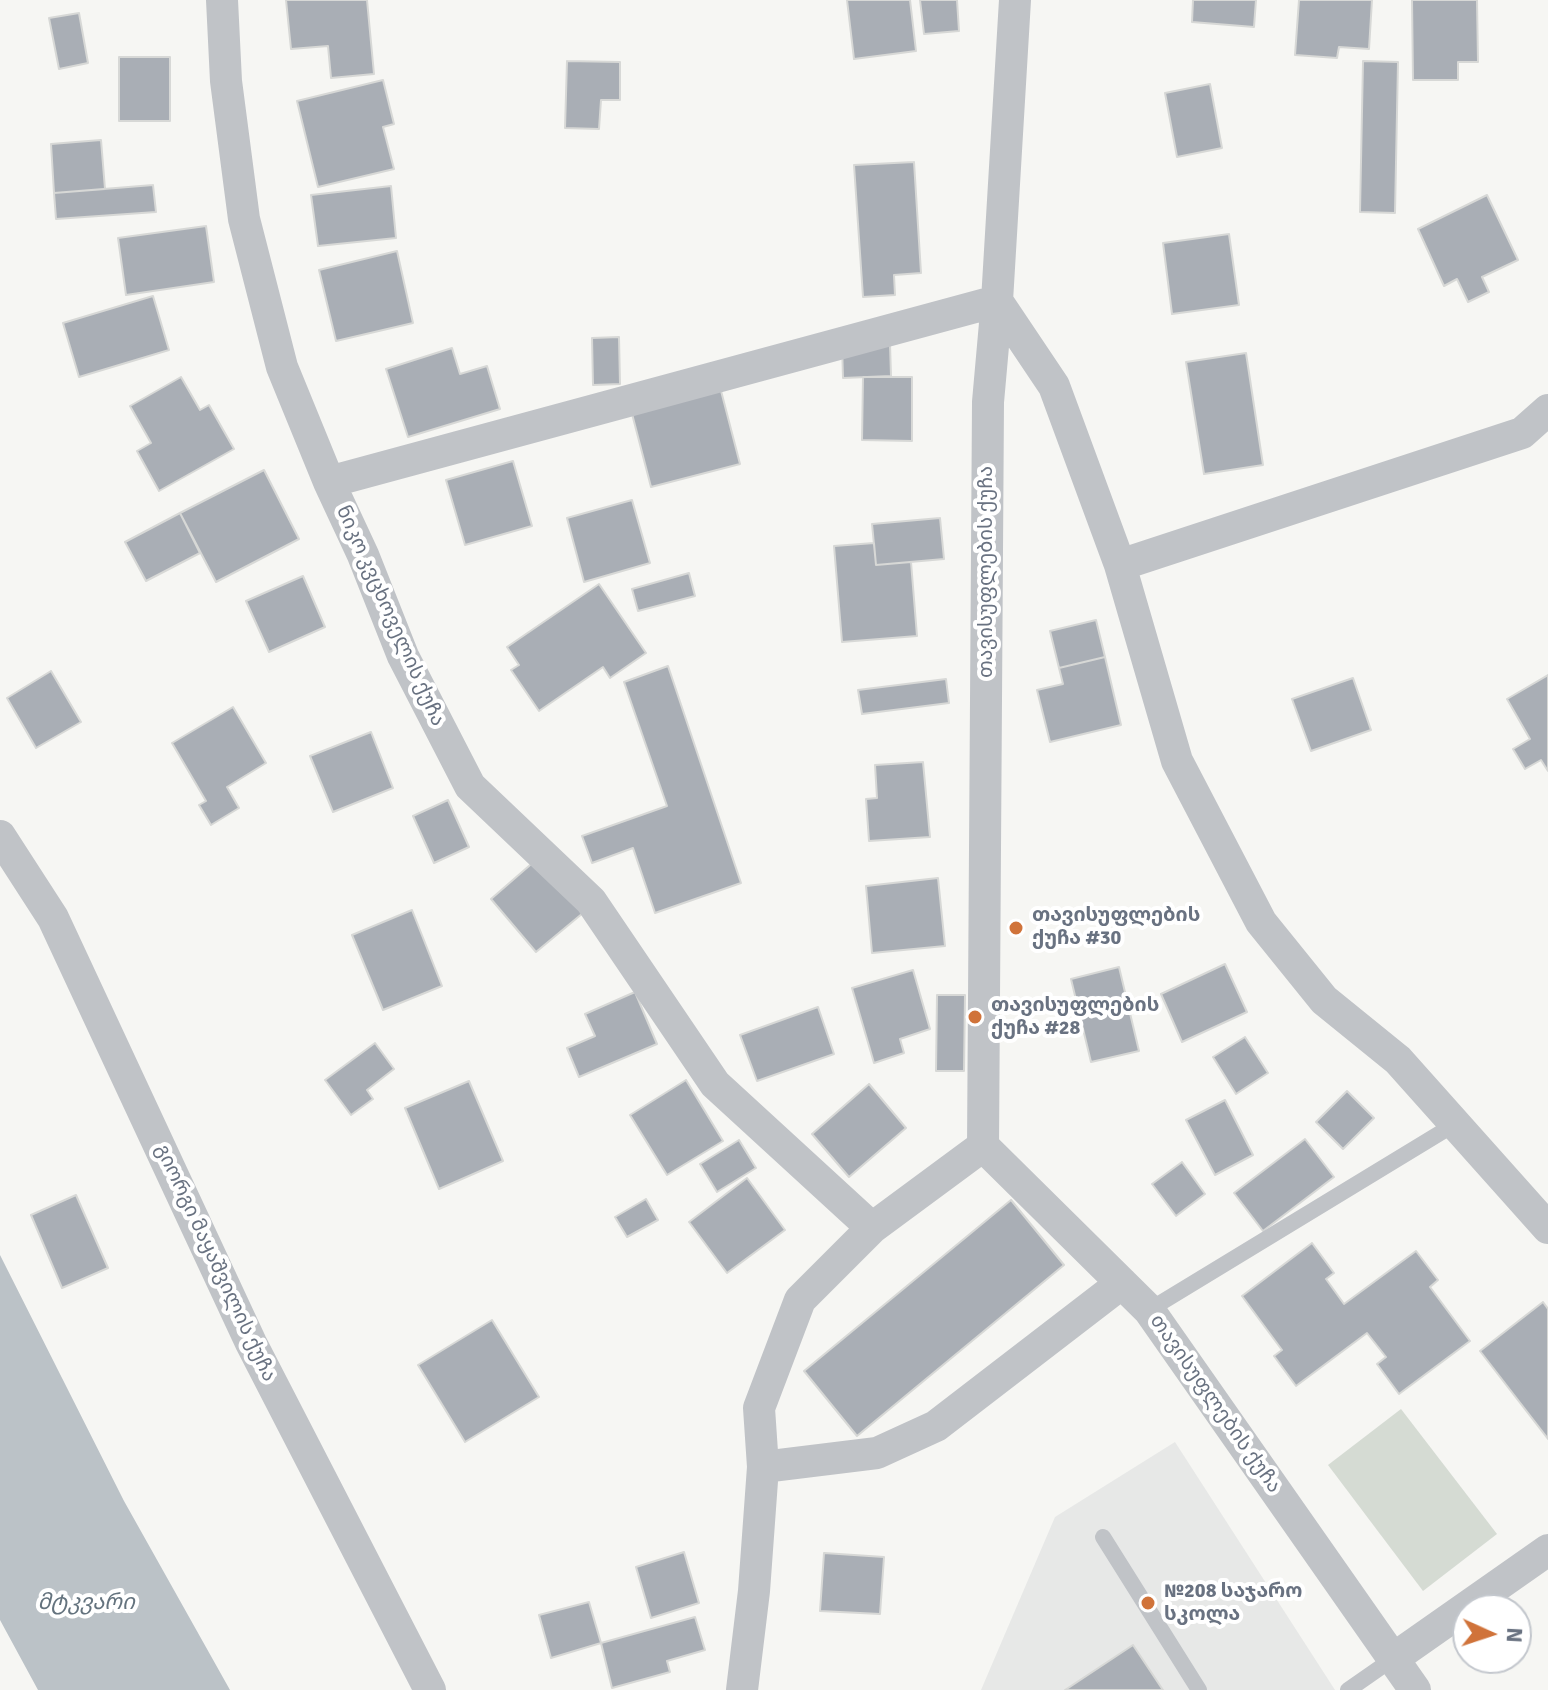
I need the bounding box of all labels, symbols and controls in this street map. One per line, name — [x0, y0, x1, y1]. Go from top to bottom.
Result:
street label: თავისუფლების ქუჩა — [975, 466, 999, 678]
street label: ნიკო კვცხოველის ქუჩა — [330, 502, 450, 730]
place label: თავისუფლების ქუჩა #30 — [1032, 904, 1200, 951]
marker: თავისუფლების ქუჩა #30 — [1007, 919, 1025, 937]
place label: თავისუფლების ქუჩა #28 — [991, 994, 1159, 1041]
marker: თავისუფლების ქუჩა #28 — [966, 1008, 984, 1026]
street label: გიორგი მაყაშვილის ქუჩა — [149, 1140, 281, 1386]
street label: თავისუფლების ქუჩა — [1144, 1310, 1286, 1498]
place label: №208 საჯარო სკოლა — [1164, 1580, 1302, 1627]
water label: მტკვარი — [37, 1590, 135, 1616]
marker: №208 საჯარო სკოლა — [1139, 1594, 1157, 1612]
north arrow — [1452, 1594, 1532, 1674]
text: N — [1501, 1627, 1528, 1644]

